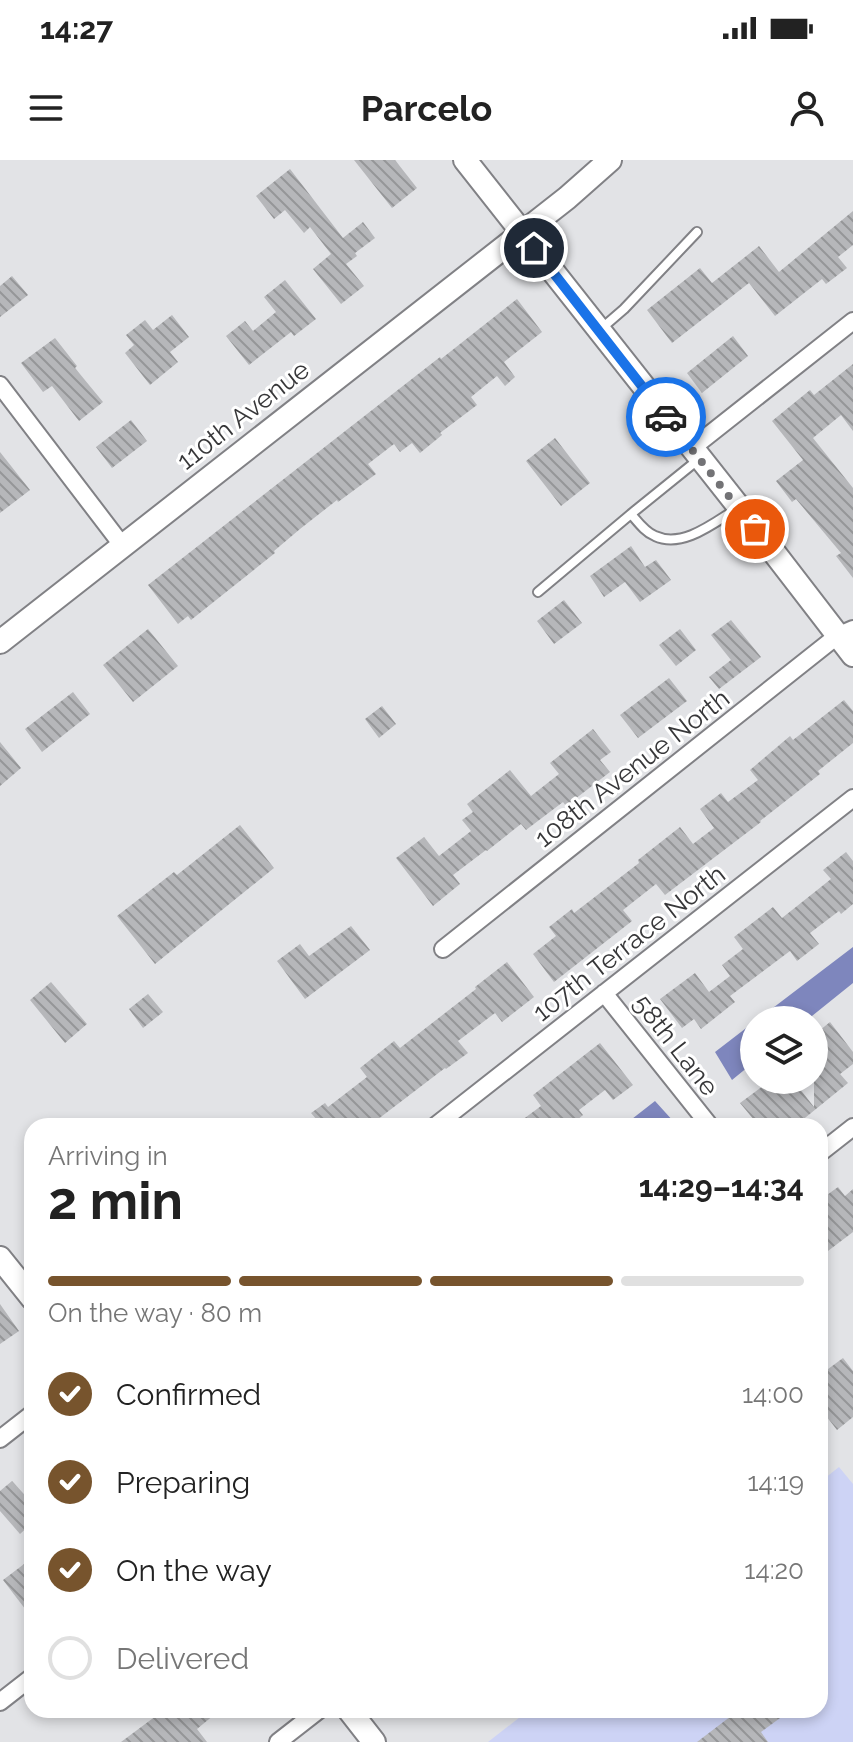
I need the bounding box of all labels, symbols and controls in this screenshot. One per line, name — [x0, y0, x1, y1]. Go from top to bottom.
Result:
text: 14:27 — [40, 11, 113, 46]
icon: menu — [24, 86, 68, 130]
icon: person — [785, 86, 829, 130]
text: Parcelo — [361, 87, 492, 129]
pin — [500, 214, 568, 282]
icon: home — [512, 226, 556, 270]
street label: 110th Avenue — [171, 354, 315, 476]
courier — [626, 377, 706, 457]
icon: car — [644, 395, 688, 439]
pin — [721, 495, 789, 563]
icon: bag — [733, 507, 777, 551]
street label: 108th Avenue North — [529, 683, 735, 853]
street label: 107th Terrace North — [527, 859, 731, 1027]
street label: 58th Lane — [627, 989, 725, 1101]
map controls — [740, 1006, 828, 1094]
button: layers — [740, 1006, 828, 1094]
text: Arriving in — [48, 1141, 168, 1171]
text: 14:29–14:34 — [639, 1169, 804, 1204]
text: 2 min — [48, 1170, 183, 1231]
text: On the way · 80 m — [48, 1298, 262, 1328]
icon: check — [48, 1372, 92, 1416]
text: Confirmed — [116, 1377, 261, 1412]
text: 14:00 — [742, 1379, 804, 1409]
icon: check — [48, 1460, 92, 1504]
text: Preparing — [116, 1465, 250, 1500]
text: 14:19 — [747, 1467, 804, 1497]
icon: check — [48, 1548, 92, 1592]
text: On the way — [116, 1553, 272, 1588]
text: 14:20 — [744, 1555, 804, 1585]
text: Delivered — [116, 1641, 249, 1676]

